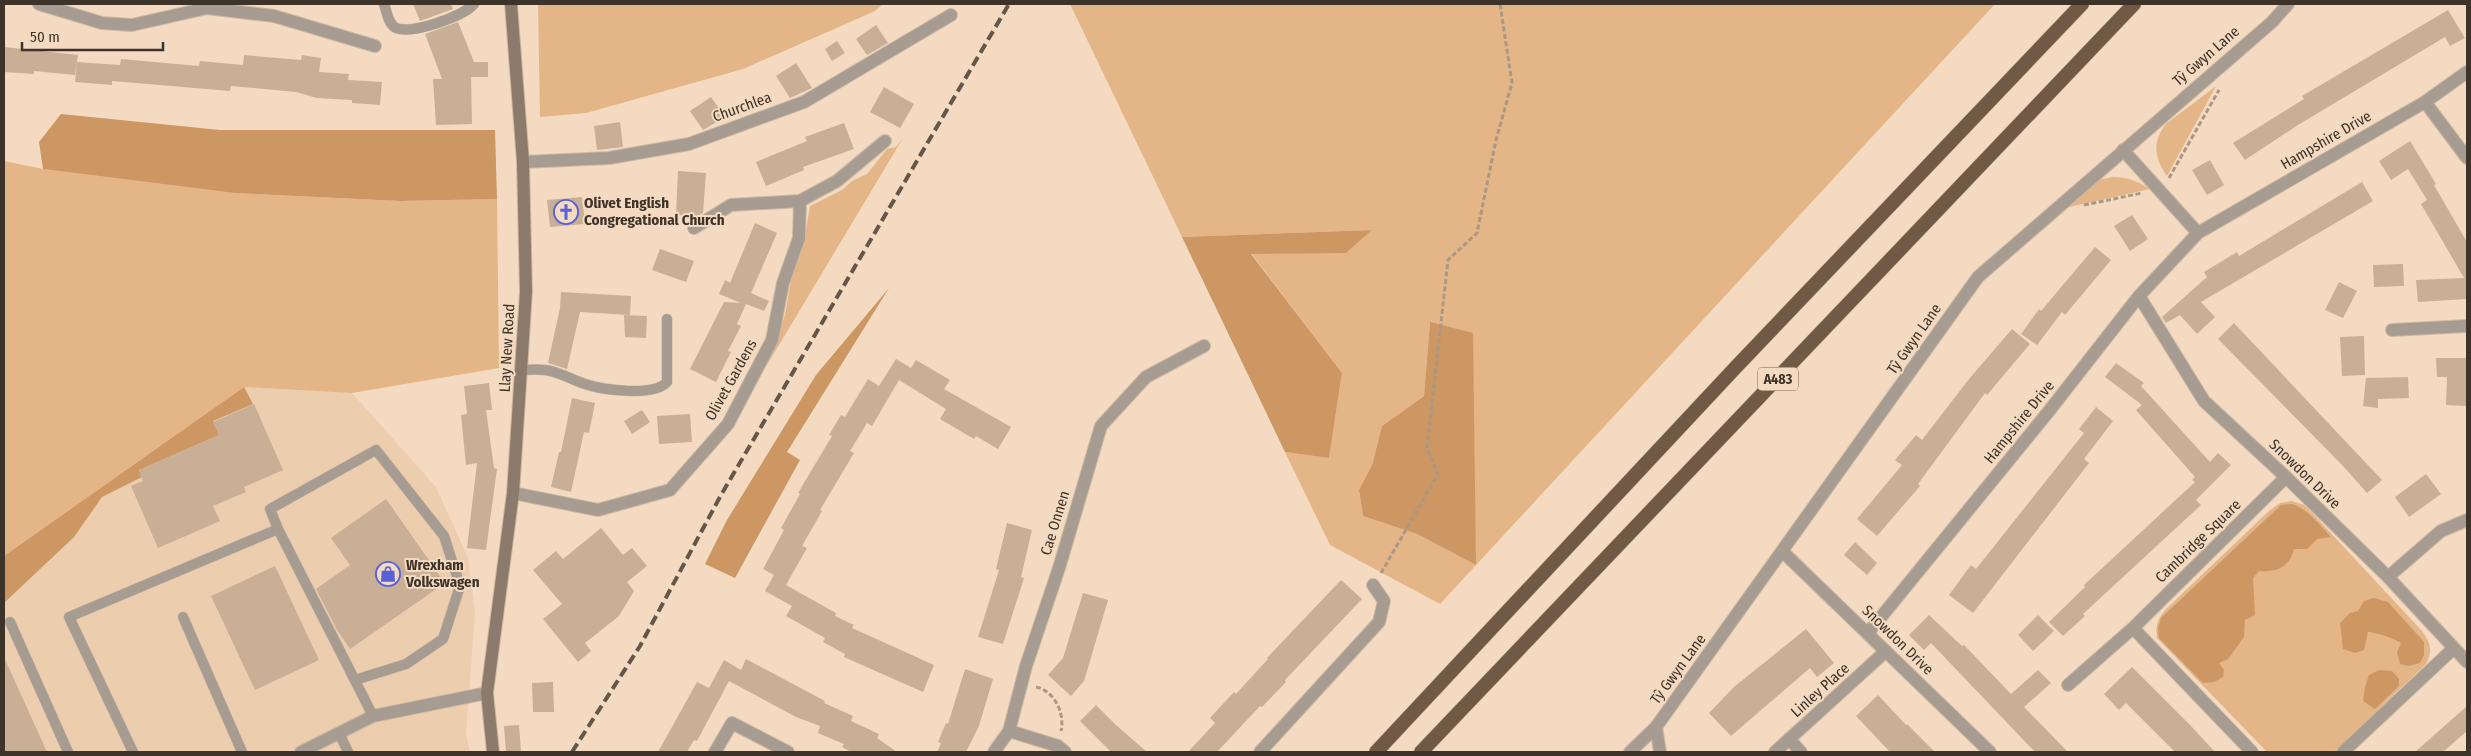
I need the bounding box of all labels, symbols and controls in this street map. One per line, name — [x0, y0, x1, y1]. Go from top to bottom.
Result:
scale bar — [22, 20, 164, 52]
street label: Tŷ Gwyn Lane — [2169, 22, 2243, 90]
text: 50 m — [30, 28, 60, 46]
street label: Churchlea — [710, 88, 774, 126]
street label: Hampshire Drive — [2278, 107, 2374, 173]
place label: Olivet English Congregational Church — [584, 194, 725, 229]
church icon: Olivet English Congregational Church — [553, 199, 579, 225]
street label: Tŷ Gwyn Lane — [1883, 300, 1945, 378]
street label: Llay New Road — [496, 303, 518, 393]
street label: Olivet Gardens — [701, 336, 761, 424]
road number: A483 — [1758, 368, 1798, 390]
street label: Hampshire Drive — [1980, 377, 2058, 467]
street label: Snowdon Drive — [2266, 436, 2344, 512]
street label: Cae Onnen — [1037, 489, 1073, 557]
street label: Cambridge Square — [2151, 496, 2245, 586]
place label: Wrexham Volkswagen — [405, 556, 480, 591]
shop icon: Wrexham Volkswagen — [375, 561, 401, 587]
street label: Snowdon Drive — [1859, 602, 1937, 678]
street label: Tŷ Gwyn Lane — [1647, 630, 1709, 708]
street label: Linley Place — [1787, 659, 1853, 721]

